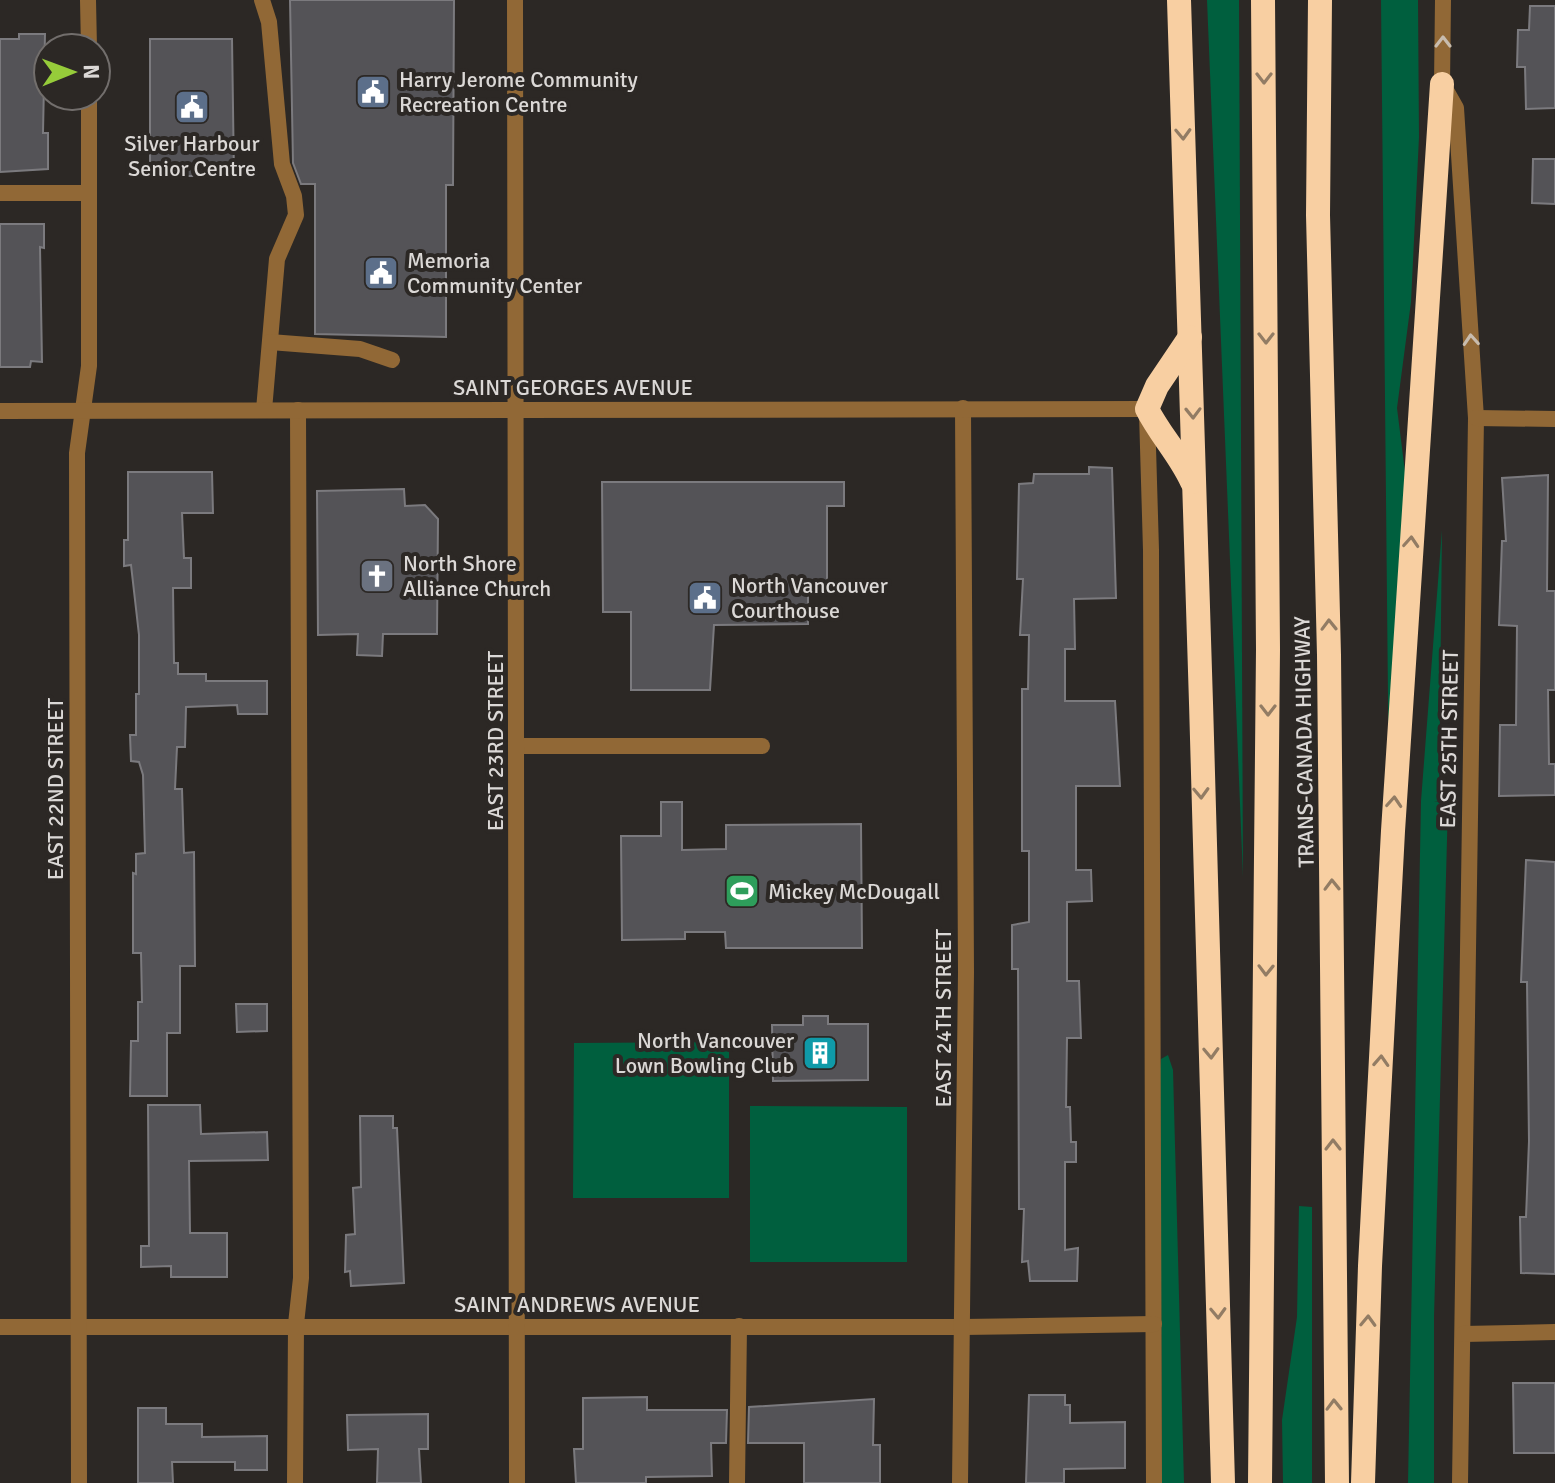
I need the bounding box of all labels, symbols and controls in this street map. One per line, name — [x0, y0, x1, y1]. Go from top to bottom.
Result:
north arrow — [32, 32, 112, 112]
one-way arrow — [1434, 35, 1452, 48]
text: N — [78, 64, 105, 80]
place label: Harry Jerome Community Recreation Centre — [399, 66, 639, 118]
one-way arrow — [1255, 72, 1273, 85]
public building icon: Harry Jerome Community Recreation Centre — [354, 73, 392, 111]
public building icon: Silver Harbour Senior Centre — [173, 88, 211, 126]
one-way arrow — [1175, 128, 1192, 141]
place label: Silver Harbour Senior Centre — [124, 130, 260, 182]
place label: Memoria Community Center — [407, 247, 582, 299]
public building icon: Memoria Community Center — [362, 254, 400, 292]
one-way arrow — [1257, 332, 1275, 345]
one-way arrow — [1463, 333, 1480, 346]
street label: SAINT GEORGES AVENUE — [453, 374, 693, 401]
one-way arrow — [1184, 407, 1202, 420]
one-way arrow — [1402, 535, 1419, 548]
place label: North Shore Alliance Church — [403, 550, 551, 602]
church icon: North Shore Alliance Church — [358, 557, 396, 595]
place label: North Vancouver Courthouse — [731, 572, 888, 624]
public building icon: North Vancouver Courthouse — [686, 579, 724, 617]
street label: TRANS-CANADA HIGHWAY — [1288, 616, 1320, 868]
one-way arrow — [1320, 618, 1337, 631]
street label: EAST 25TH STREET — [1434, 649, 1464, 829]
street label: EAST 23RD STREET — [482, 650, 509, 831]
street label: EAST 22ND STREET — [42, 698, 69, 880]
one-way arrow — [1259, 704, 1277, 717]
one-way arrow — [1193, 787, 1210, 800]
one-way arrow — [1386, 795, 1403, 808]
sports icon: Mickey McDougall — [723, 872, 761, 910]
place label: Mickey McDougall — [768, 878, 940, 905]
one-way arrow — [1323, 878, 1341, 891]
street label: EAST 24TH STREET — [930, 928, 957, 1107]
one-way arrow — [1257, 964, 1275, 977]
place label: North Vancouver Lown Bowling Club — [615, 1027, 794, 1079]
building icon: North Vancouver Lown Bowling Club — [801, 1034, 839, 1072]
one-way arrow — [1203, 1047, 1220, 1060]
one-way arrow — [1372, 1054, 1389, 1067]
one-way arrow — [1324, 1138, 1342, 1151]
street label: SAINT ANDREWS AVENUE — [454, 1291, 700, 1318]
one-way arrow — [1210, 1307, 1227, 1320]
one-way arrow — [1360, 1314, 1377, 1327]
one-way arrow — [1326, 1398, 1343, 1411]

